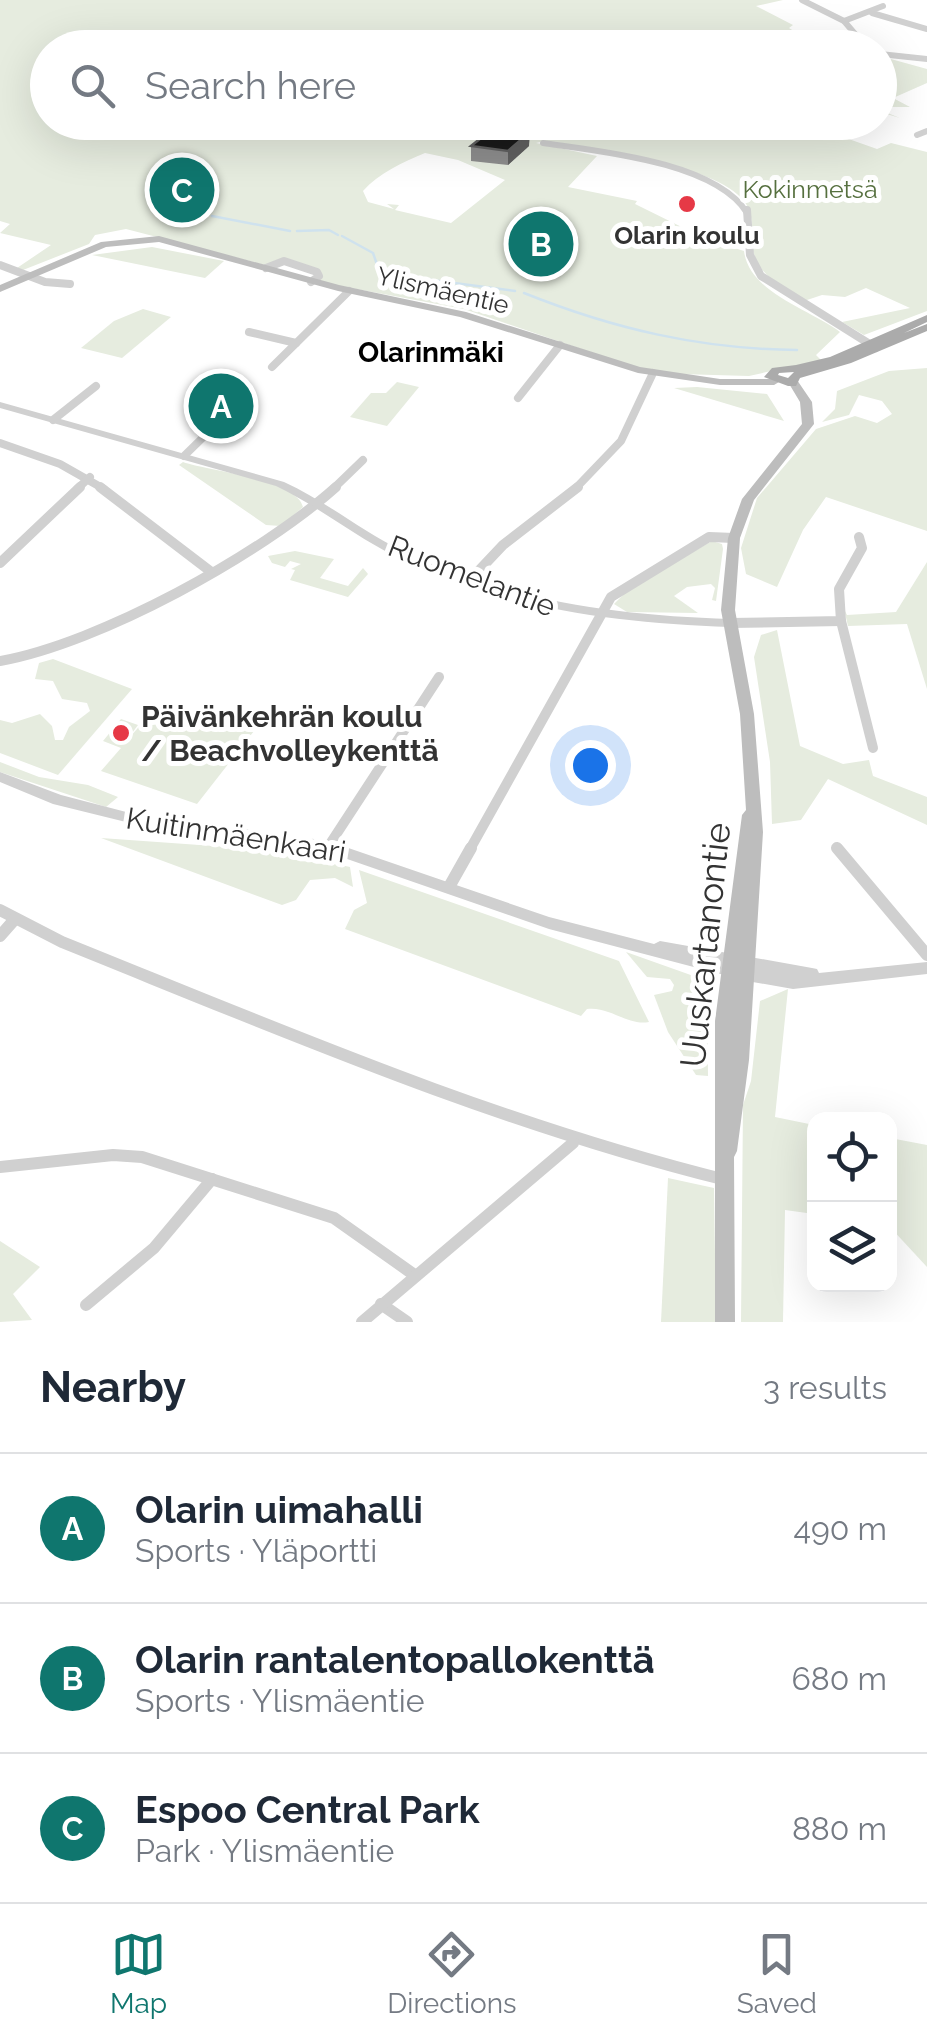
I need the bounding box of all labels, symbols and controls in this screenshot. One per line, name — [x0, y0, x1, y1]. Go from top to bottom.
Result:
search box — [30, 30, 897, 140]
icon: search — [65, 58, 120, 113]
text: Search here — [145, 63, 356, 108]
pin: C — [150, 152, 214, 228]
park label: Kokinmetsä — [742, 174, 878, 204]
marker: Olarin koulu — [676, 193, 698, 215]
pin: B — [508, 206, 574, 282]
place label: Olarin koulu — [614, 220, 760, 250]
street label: Ylismäentie — [374, 260, 512, 320]
district label: Olarinmäki — [358, 336, 504, 369]
pin: A — [188, 368, 254, 444]
street label: Ruomelantie — [383, 528, 561, 624]
place label: Päivänkehrän koulu / Beachvolleykenttä — [141, 699, 439, 768]
marker: Päivänkehrän koulu / Beachvolleykenttä — [110, 722, 132, 744]
your location — [565, 740, 616, 791]
street label: Kuitinmäenkaari — [124, 800, 348, 870]
street label: Uuskartanontie — [672, 821, 738, 1069]
map controls — [807, 1112, 897, 1292]
button: locate — [807, 1112, 897, 1202]
button: layers — [807, 1202, 897, 1292]
text: Nearby — [40, 1363, 186, 1412]
text: 3 results — [763, 1369, 887, 1406]
text: Olarin uimahalli — [135, 1487, 423, 1532]
text: A — [62, 1510, 83, 1547]
text: 490 m — [794, 1510, 887, 1547]
text: Sports · Yläportti — [135, 1532, 377, 1569]
text: Olarin rantalentopallokenttä — [135, 1637, 655, 1682]
text: B — [62, 1660, 83, 1697]
text: 680 m — [792, 1660, 887, 1697]
text: Sports · Ylismäentie — [135, 1682, 424, 1719]
text: Espoo Central Park — [135, 1787, 480, 1832]
text: C — [62, 1810, 83, 1847]
text: 880 m — [792, 1810, 887, 1847]
text: Park · Ylismäentie — [135, 1832, 394, 1869]
tab: Map — [110, 1927, 167, 2020]
tab: Directions — [387, 1927, 517, 2020]
tab: Saved — [737, 1927, 817, 2020]

